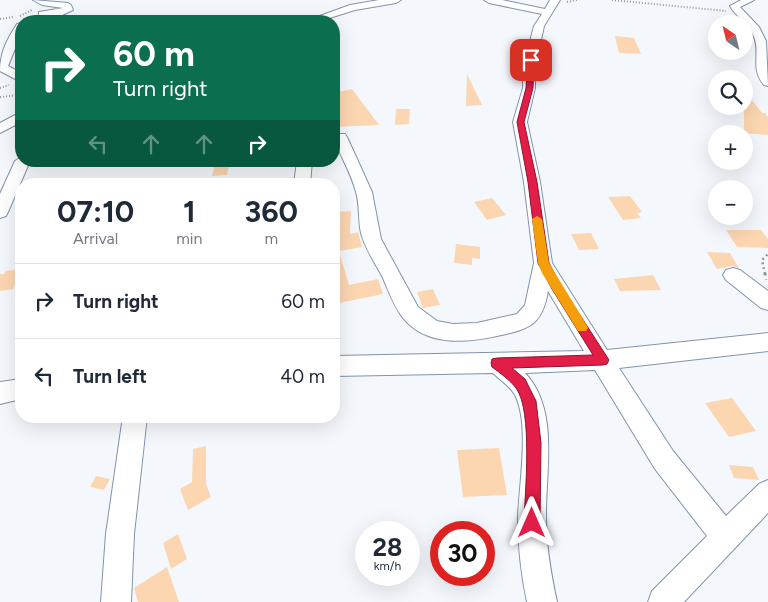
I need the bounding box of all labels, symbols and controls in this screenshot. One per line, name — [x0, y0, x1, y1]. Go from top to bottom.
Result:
north arrow — [708, 15, 752, 60]
map controls — [708, 15, 753, 225]
text: 60 m — [113, 33, 195, 75]
icon: right — [30, 35, 95, 100]
pin — [510, 39, 552, 81]
icon: arrive — [517, 46, 545, 74]
button: search — [708, 70, 753, 115]
text: Turn right — [113, 75, 208, 102]
button: + — [708, 125, 753, 170]
icon: left — [84, 130, 112, 158]
icon: ahead — [137, 130, 165, 158]
icon: ahead — [190, 130, 218, 158]
icon: right — [243, 130, 271, 158]
button: − — [708, 180, 753, 225]
text: 07:10 — [57, 193, 134, 230]
text: 1 — [183, 193, 196, 230]
text: 360 — [244, 193, 298, 230]
text: Arrival — [73, 229, 118, 248]
text: min — [176, 229, 202, 248]
text: m — [264, 229, 278, 248]
icon: right — [30, 287, 58, 315]
text: Turn right — [73, 290, 159, 313]
text: 60 m — [281, 290, 325, 313]
icon: left — [30, 362, 58, 390]
text: Turn left — [73, 365, 147, 388]
text: 40 m — [280, 365, 325, 388]
position arrow — [505, 496, 557, 548]
speed limit sign: 30 — [430, 521, 495, 586]
text: 28 — [373, 532, 402, 562]
text: km/h — [374, 559, 401, 573]

